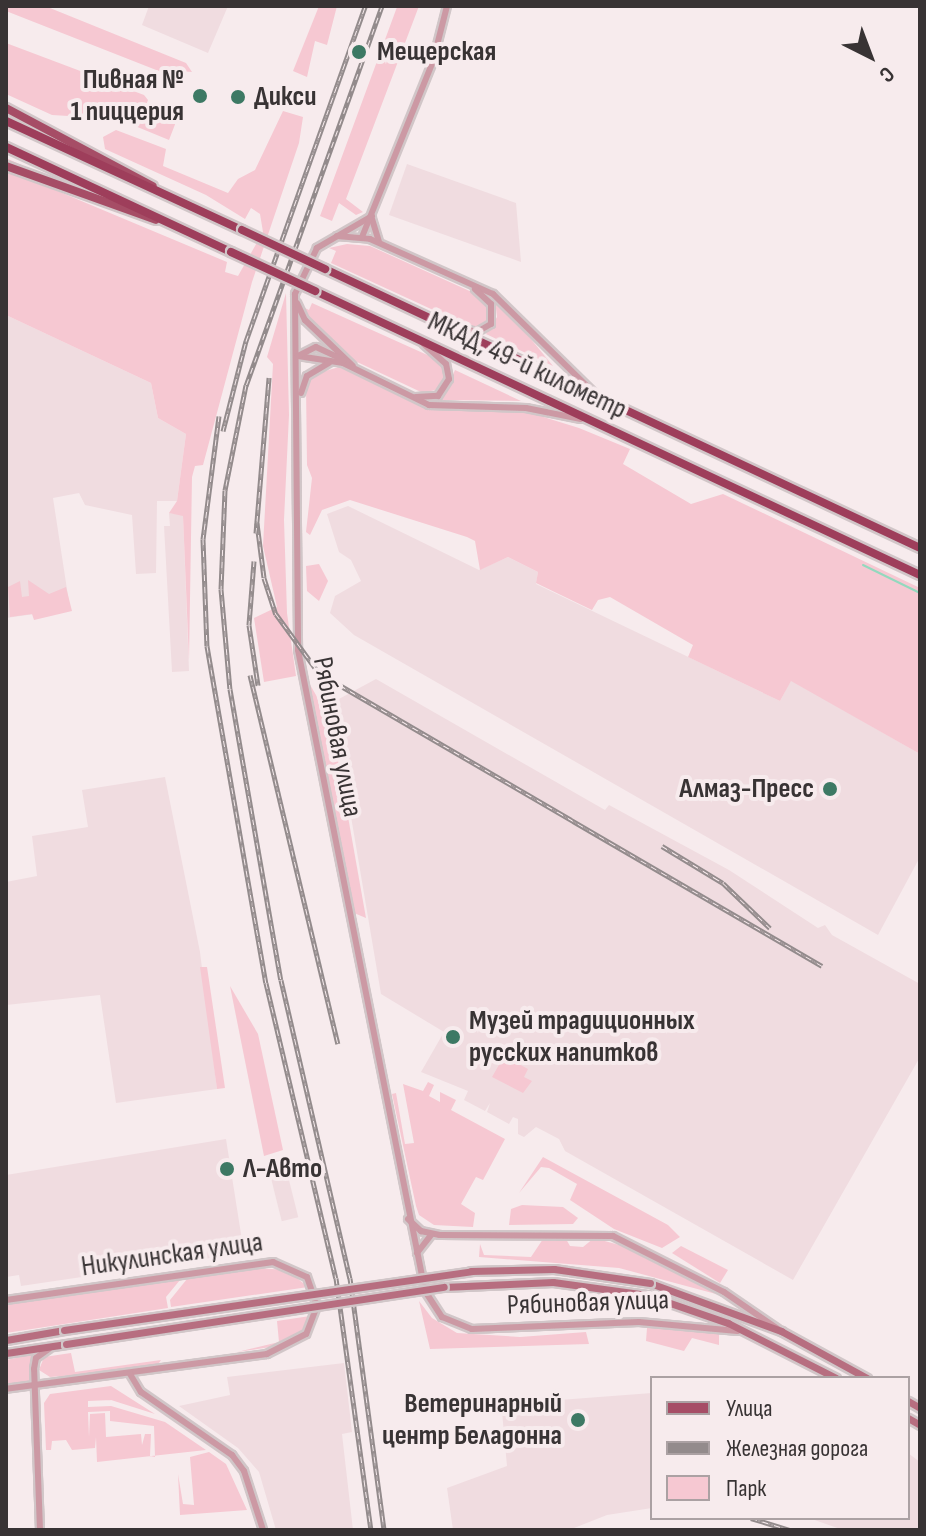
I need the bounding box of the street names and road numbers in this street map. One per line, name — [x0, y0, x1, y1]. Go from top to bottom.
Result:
street label: МКАД, 49-й километр — [422, 305, 632, 427]
street label: Рябиновая улица — [305, 654, 369, 820]
street label: Никулинская улица — [79, 1226, 265, 1284]
street label: Рябиновая улица — [506, 1283, 670, 1323]

